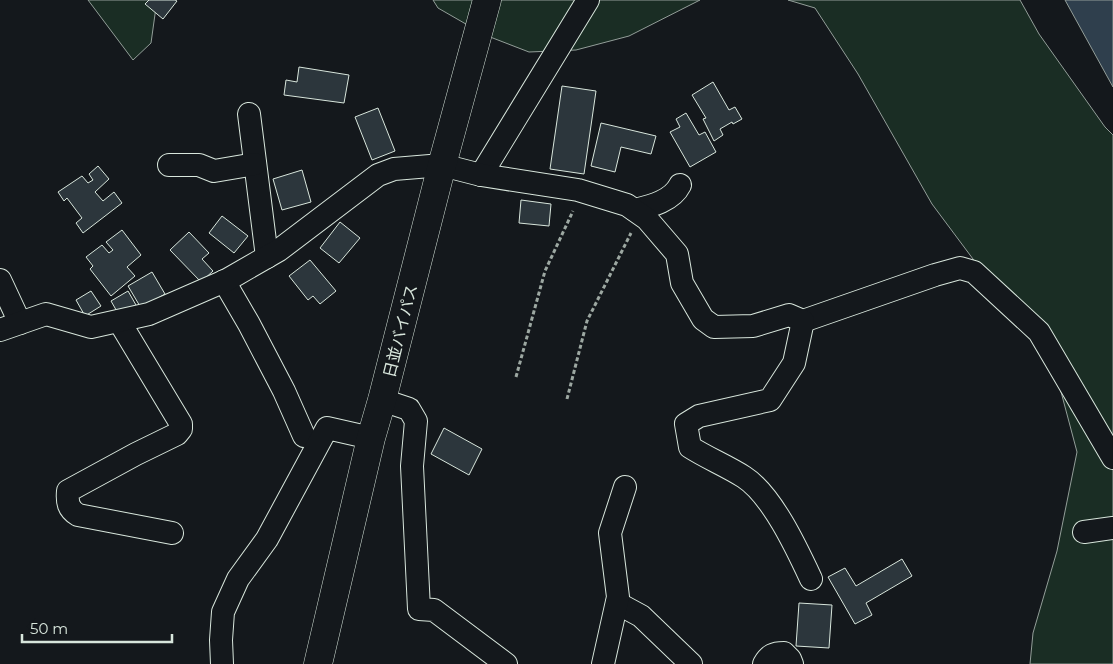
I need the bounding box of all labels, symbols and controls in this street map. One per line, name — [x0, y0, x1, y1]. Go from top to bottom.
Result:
street label: 日並バイパス — [380, 282, 421, 380]
scale bar — [22, 612, 172, 644]
text: 50 m — [30, 619, 68, 638]

